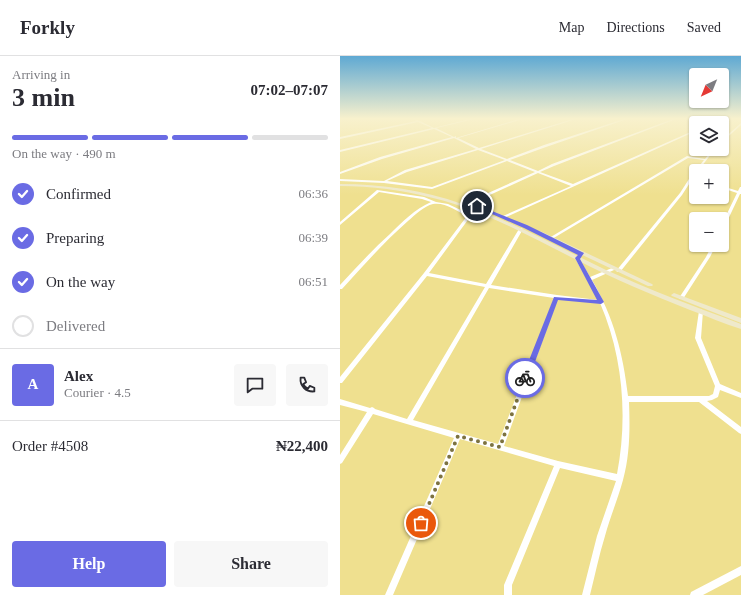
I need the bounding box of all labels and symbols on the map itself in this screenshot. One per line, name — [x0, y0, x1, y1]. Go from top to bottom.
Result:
north arrow — [689, 68, 729, 108]
pin — [460, 189, 494, 223]
courier — [505, 358, 545, 398]
pin — [404, 506, 438, 540]

